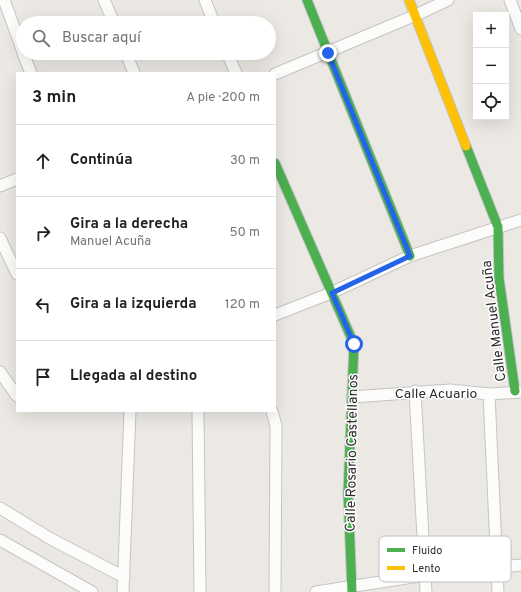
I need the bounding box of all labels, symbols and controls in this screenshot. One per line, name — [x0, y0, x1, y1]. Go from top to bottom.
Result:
map controls — [473, 12, 509, 120]
button: + — [473, 12, 509, 48]
search box — [16, 16, 276, 60]
icon: search — [30, 27, 52, 49]
text: Buscar aquí — [62, 29, 141, 48]
route end — [319, 44, 337, 62]
button: − — [473, 48, 509, 84]
button: locate — [473, 84, 509, 120]
text: 3 min — [32, 87, 76, 109]
text: A pie · 200 m — [186, 90, 260, 106]
icon: ahead — [32, 150, 54, 172]
text: Continúa — [70, 151, 132, 170]
text: 30 m — [230, 153, 260, 169]
text: Gira a la derecha — [70, 215, 188, 234]
icon: right — [32, 222, 54, 244]
text: 50 m — [230, 225, 260, 241]
text: Manuel Acuña — [70, 234, 151, 250]
street label: Calle Manuel Acuña — [479, 259, 510, 382]
icon: left — [32, 294, 54, 316]
text: Gira a la izquierda — [70, 295, 197, 314]
text: 120 m — [225, 297, 260, 313]
route start — [345, 335, 363, 353]
icon: arrive — [32, 366, 54, 388]
text: Llegada al destino — [70, 367, 197, 386]
street label: Calle Rosario Castellanos — [343, 374, 362, 532]
street label: Calle Acuario — [395, 386, 477, 403]
legend — [379, 536, 511, 582]
text: Fluido — [412, 544, 442, 558]
text: Lento — [412, 562, 440, 576]

